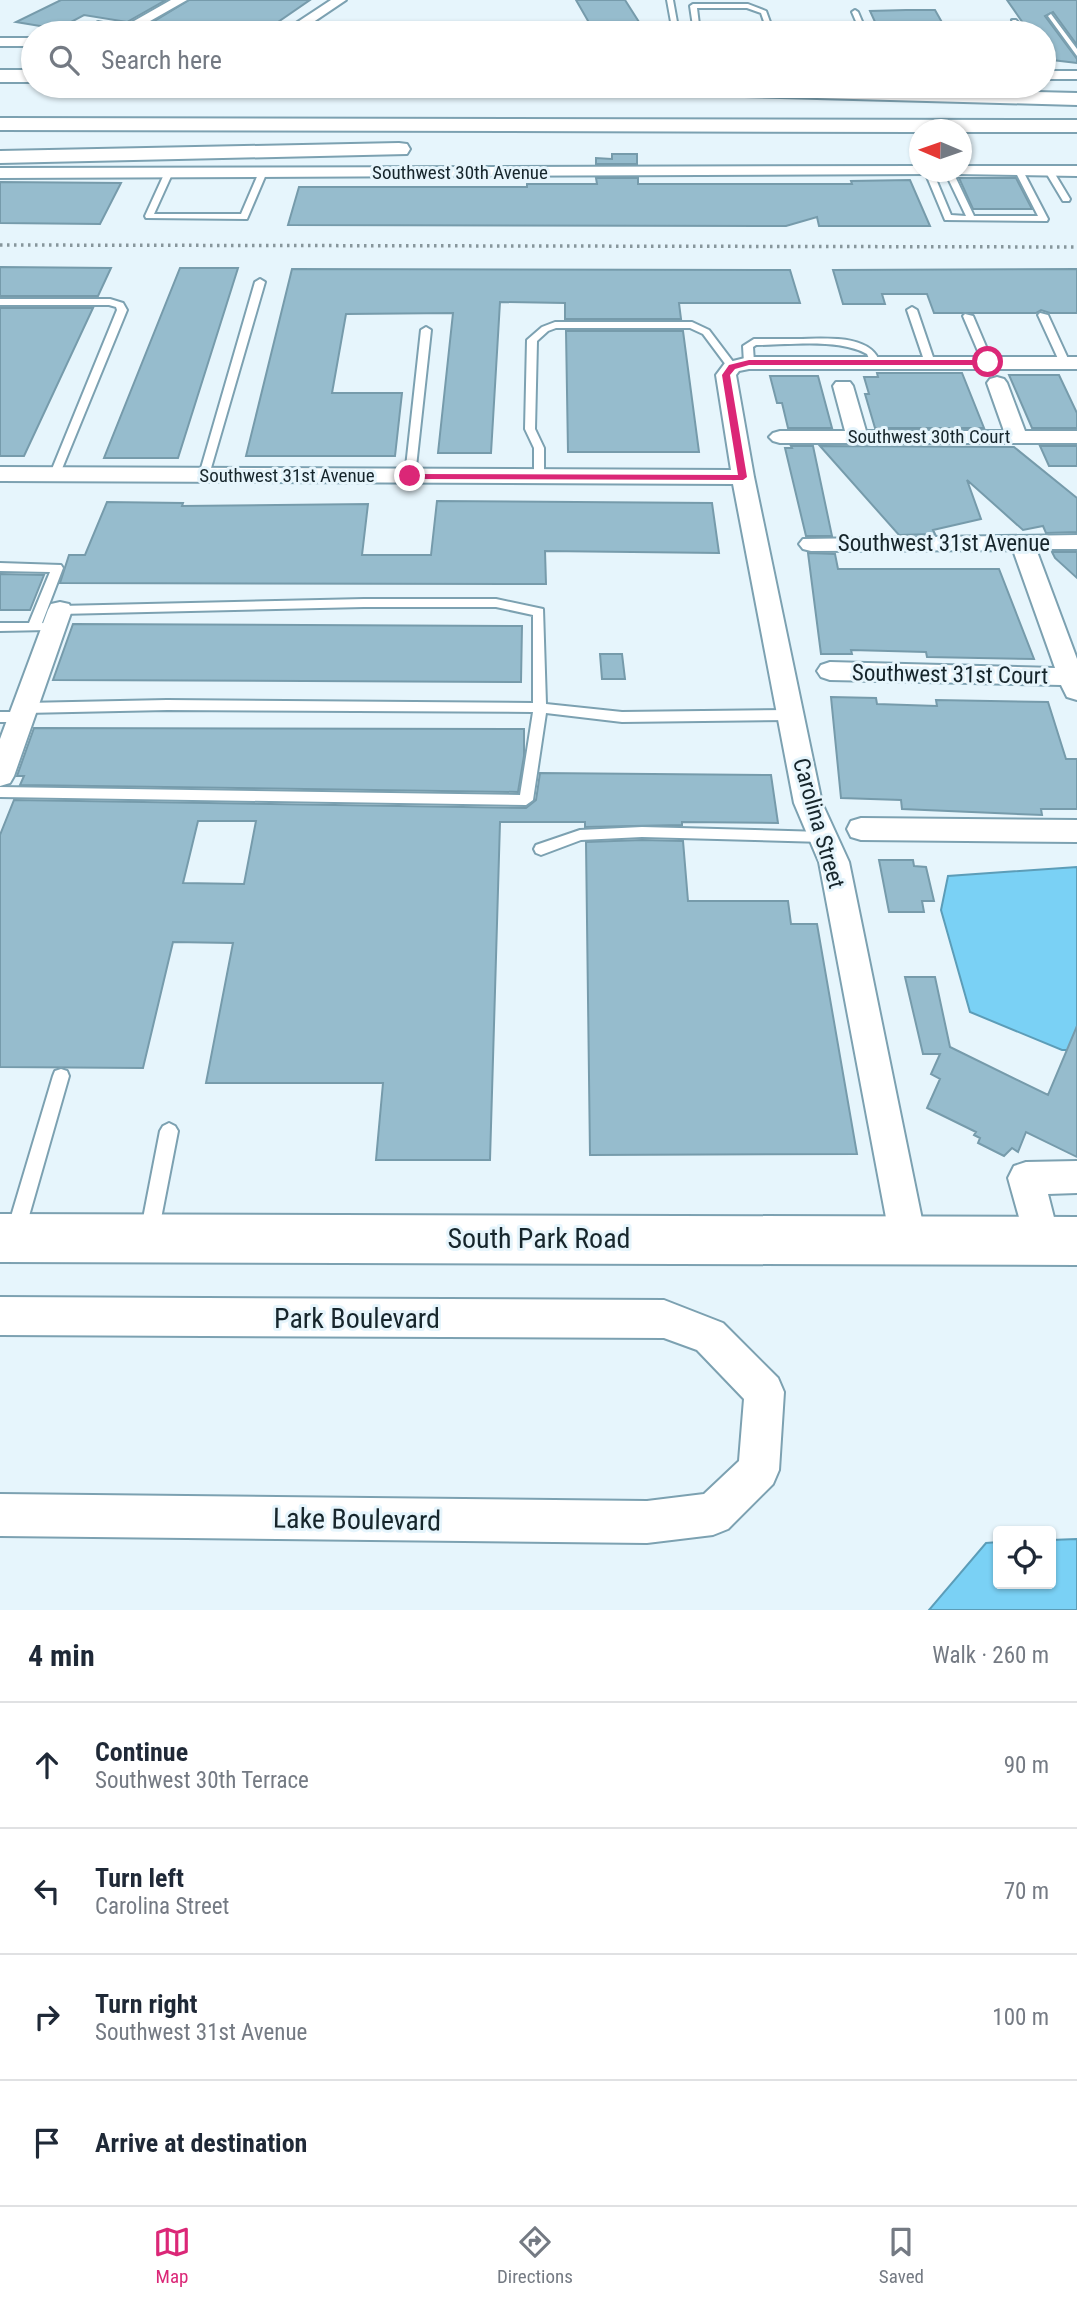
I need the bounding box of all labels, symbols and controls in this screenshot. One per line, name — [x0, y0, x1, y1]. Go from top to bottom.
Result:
search box — [21, 21, 1056, 98]
icon: search — [45, 41, 83, 79]
text: Search here — [101, 45, 222, 75]
north arrow — [909, 119, 972, 182]
street label: Southwest 30th Avenue — [372, 161, 548, 184]
route start — [972, 346, 1003, 377]
street label: Southwest 30th Court — [848, 425, 1010, 448]
route end — [394, 460, 425, 491]
street label: Southwest 31st Avenue — [199, 464, 375, 487]
street label: Southwest 31st Avenue — [838, 530, 1050, 557]
street label: Southwest 31st Court — [852, 659, 1048, 690]
street label: Carolina Street — [787, 755, 850, 891]
street label: South Park Road — [448, 1222, 630, 1255]
street label: Park Boulevard — [274, 1302, 440, 1335]
street label: Lake Boulevard — [273, 1502, 441, 1537]
map controls — [993, 1526, 1056, 1589]
button: locate — [993, 1526, 1056, 1589]
text: 4 min — [28, 1638, 95, 1673]
text: Walk · 260 m — [932, 1642, 1049, 1669]
text: Continue — [95, 1737, 188, 1767]
icon: ahead — [28, 1746, 66, 1784]
text: 90 m — [1004, 1752, 1049, 1779]
text: Southwest 30th Terrace — [95, 1767, 309, 1794]
text: Turn left — [95, 1863, 184, 1893]
icon: left — [28, 1872, 66, 1910]
text: 70 m — [1004, 1878, 1049, 1905]
text: Carolina Street — [95, 1893, 229, 1920]
text: Turn right — [95, 1989, 197, 2019]
icon: right — [28, 1998, 66, 2036]
text: 100 m — [992, 2004, 1049, 2031]
text: Southwest 31st Avenue — [95, 2019, 307, 2046]
icon: arrive — [28, 2124, 66, 2162]
text: Arrive at destination — [95, 2128, 307, 2158]
tab: Map — [153, 2223, 191, 2288]
tab: Directions — [497, 2223, 573, 2288]
tab: Saved — [879, 2223, 924, 2288]

